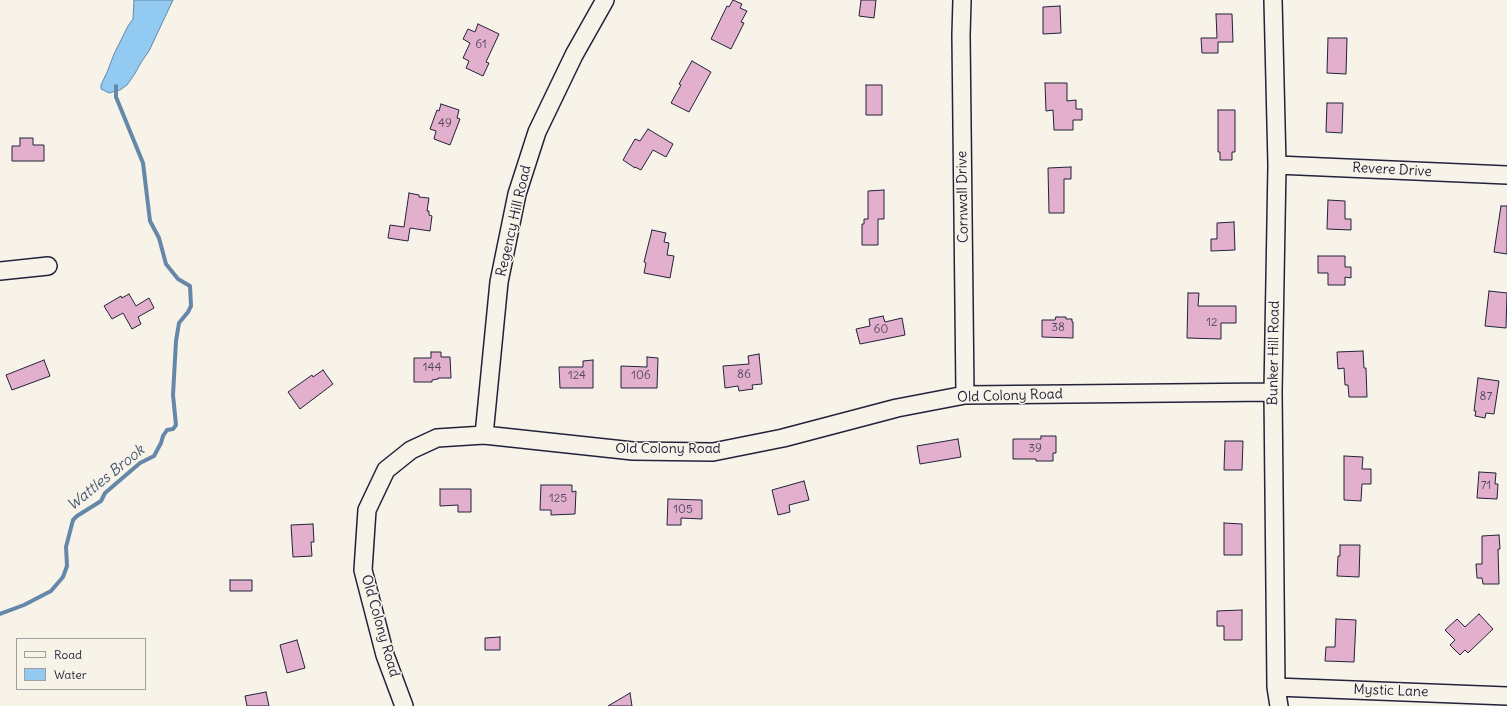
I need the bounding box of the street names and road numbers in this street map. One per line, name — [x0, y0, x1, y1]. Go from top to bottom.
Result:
street label: Cornwall Drive — [954, 151, 972, 243]
street label: Revere Drive — [1352, 160, 1432, 180]
street label: Regency Hill Road — [493, 164, 535, 278]
street label: Bunker Hill Road — [1265, 301, 1283, 405]
street label: Old Colony Road — [957, 386, 1063, 406]
street label: Old Colony Road — [615, 441, 721, 457]
street label: Old Colony Road — [357, 573, 403, 679]
street label: Mystic Lane — [1353, 681, 1429, 701]

